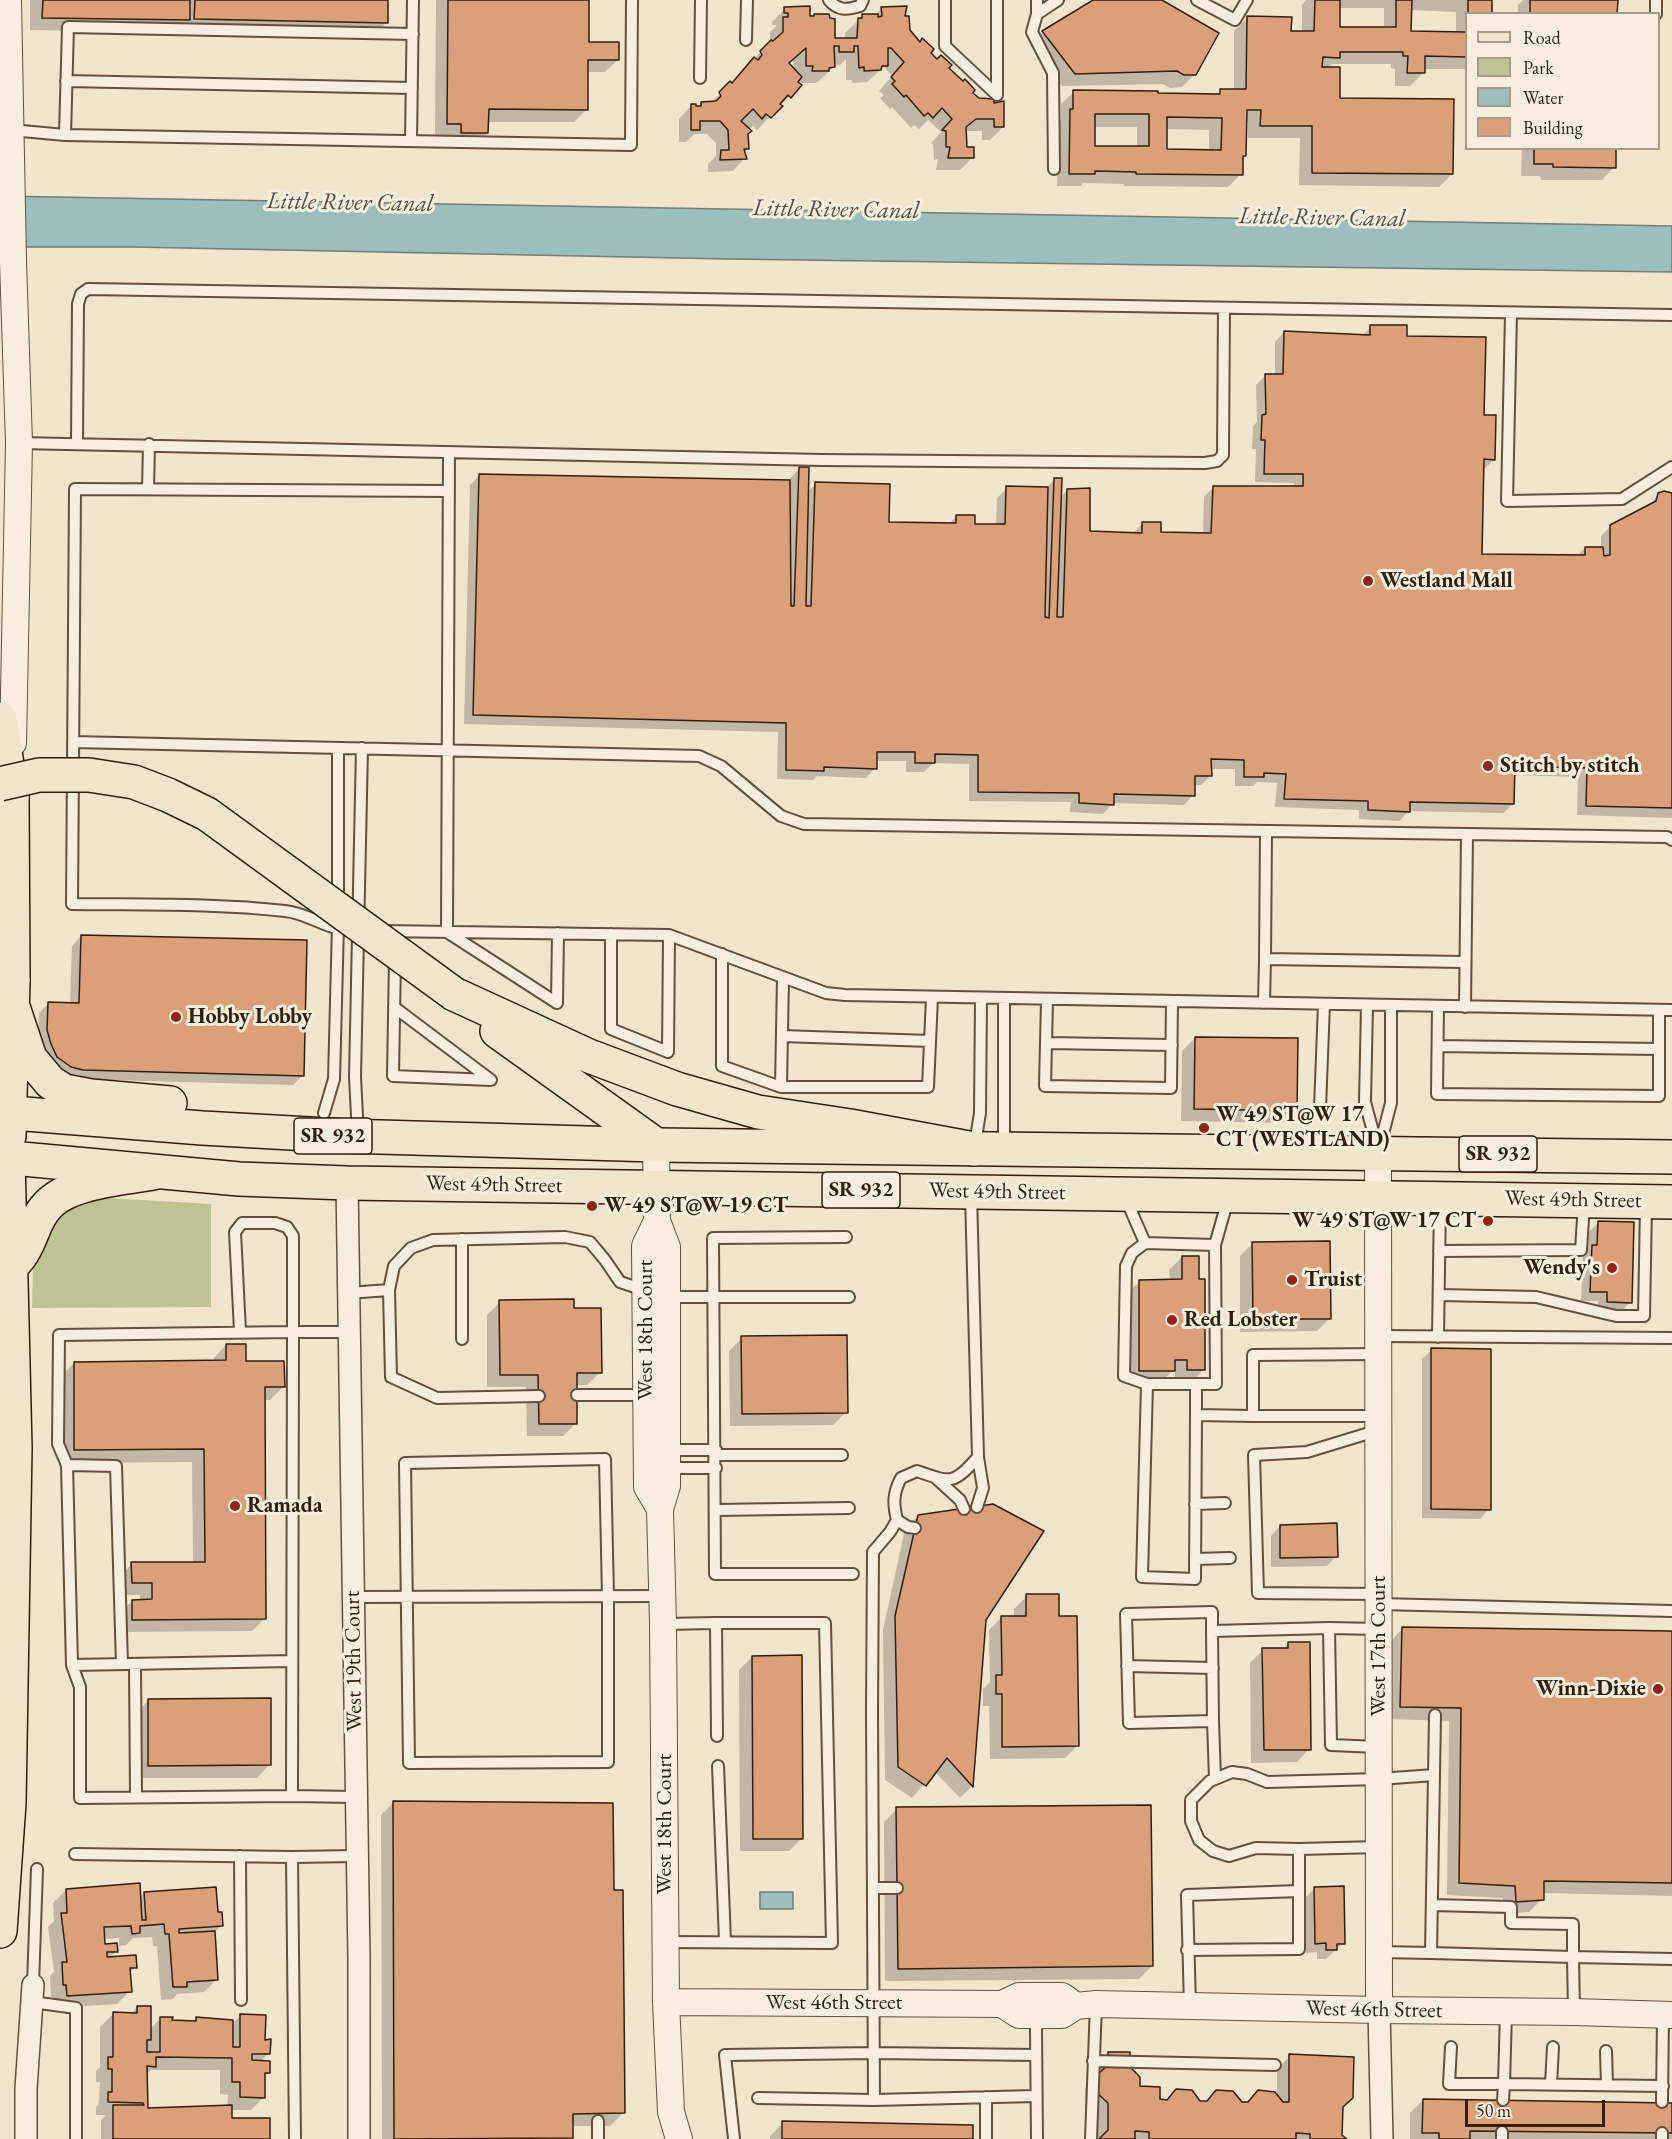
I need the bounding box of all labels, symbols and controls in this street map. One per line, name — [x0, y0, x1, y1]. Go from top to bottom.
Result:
legend — [1465, 12, 1660, 150]
text: Road — [1523, 26, 1561, 49]
text: Park — [1523, 56, 1554, 79]
text: Water — [1523, 86, 1564, 109]
text: Building — [1523, 116, 1583, 139]
water label: Little River Canal — [266, 187, 434, 219]
water label: Little River Canal — [752, 194, 920, 226]
water label: Little River Canal — [1238, 202, 1406, 234]
place label: Westland Mall — [1380, 568, 1513, 594]
marker: Westland Mall — [1361, 574, 1375, 588]
place label: Stitch by stitch — [1500, 753, 1640, 779]
marker: Stitch by stitch — [1481, 759, 1495, 773]
place label: Hobby Lobby — [188, 1004, 312, 1030]
marker: Hobby Lobby — [169, 1010, 183, 1024]
place label: W 49 ST@W 17 CT (WESTLAND) — [1216, 1102, 1389, 1154]
road number: SR 932 — [294, 1118, 372, 1154]
marker: W 49 ST@W 17 CT (WESTLAND) — [1197, 1121, 1211, 1135]
road number: SR 932 — [1459, 1136, 1537, 1172]
street label: West 49th Street — [425, 1171, 563, 1199]
road number: SR 932 — [822, 1172, 900, 1208]
street label: West 49th Street — [928, 1178, 1066, 1206]
street label: West 49th Street — [1504, 1186, 1642, 1214]
place label: W 49 ST@W 19 CT — [604, 1193, 788, 1219]
marker: W 49 ST@W 19 CT — [585, 1199, 599, 1213]
place label: W 49 ST@W 17 CT — [1292, 1208, 1476, 1234]
marker: W 49 ST@W 17 CT — [1481, 1214, 1495, 1228]
place label: Wendy's — [1523, 1255, 1600, 1281]
street label: West 18th Court — [633, 1259, 659, 1401]
marker: Wendy's — [1605, 1261, 1619, 1275]
place label: Truist — [1304, 1267, 1362, 1293]
marker: Truist — [1285, 1273, 1299, 1287]
place label: Red Lobster — [1184, 1307, 1297, 1333]
marker: Red Lobster — [1165, 1313, 1179, 1327]
place label: Ramada — [247, 1493, 323, 1519]
marker: Ramada — [228, 1499, 242, 1513]
street label: West 17th Court — [1366, 1575, 1392, 1717]
street label: West 19th Court — [340, 1590, 368, 1732]
place label: Winn-Dixie — [1536, 1676, 1646, 1702]
marker: Winn-Dixie — [1651, 1682, 1665, 1696]
street label: West 18th Court — [652, 1753, 678, 1895]
street label: West 46th Street — [765, 1990, 903, 2016]
street label: West 46th Street — [1305, 1996, 1443, 2024]
scale bar — [1468, 2088, 1608, 2126]
text: 50 m — [1476, 2099, 1511, 2122]

